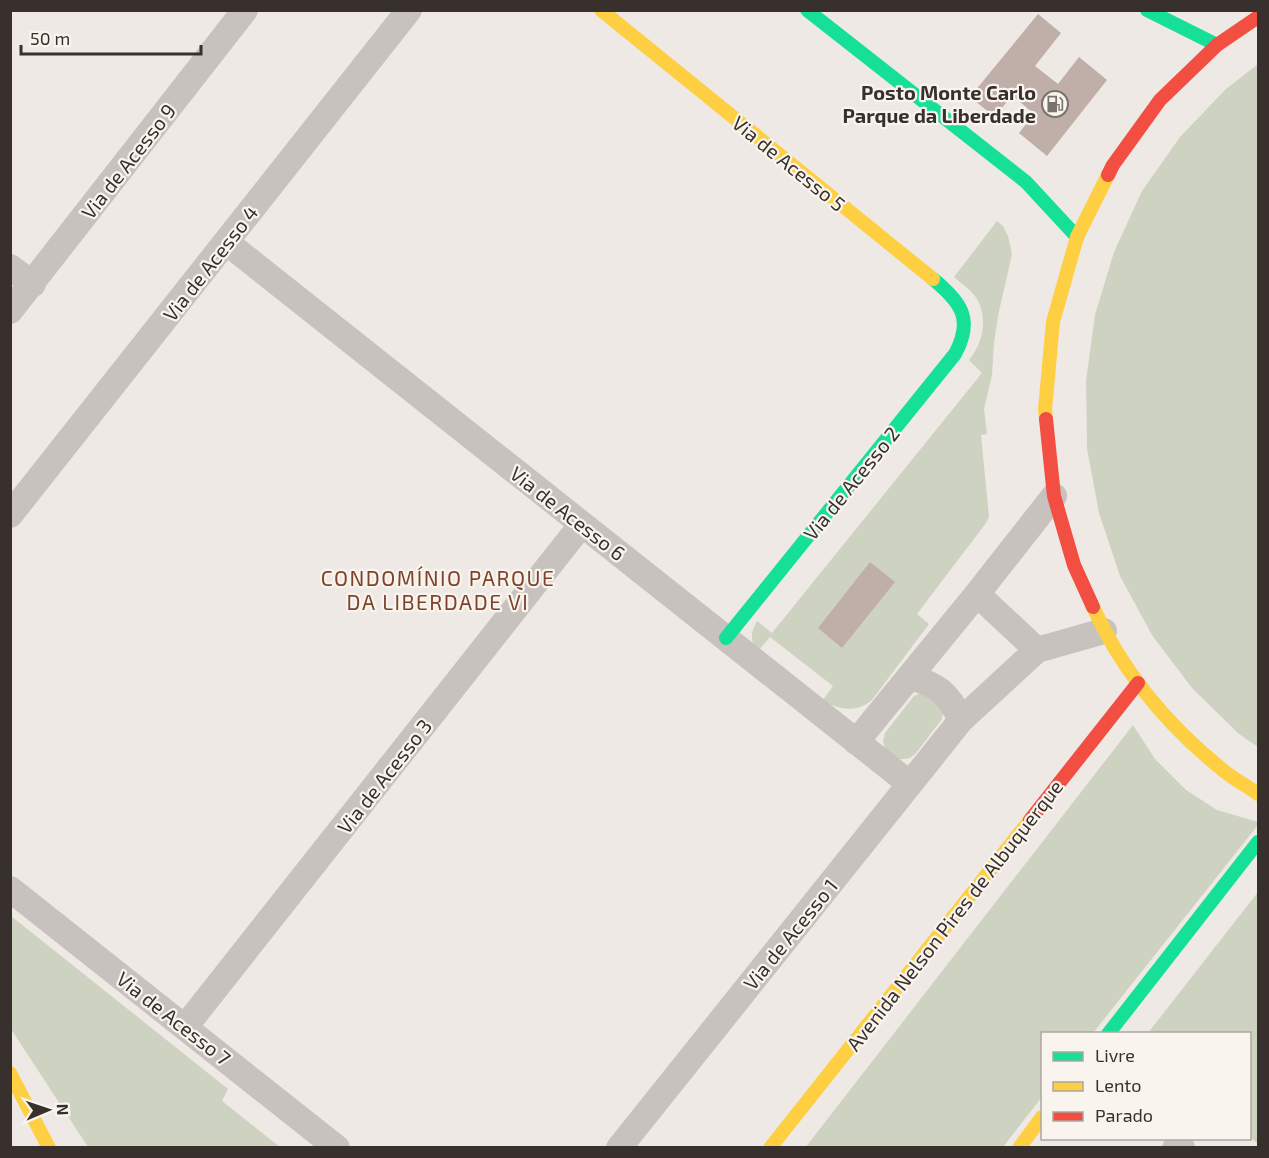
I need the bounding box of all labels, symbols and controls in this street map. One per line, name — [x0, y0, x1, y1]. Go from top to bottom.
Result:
scale bar — [21, 18, 201, 56]
text: 50 m — [30, 27, 70, 49]
place label: Posto Monte Carlo Parque da Liberdade — [843, 80, 1036, 127]
fuel station icon: Posto Monte Carlo Parque da Liberdade — [1040, 89, 1070, 119]
street label: Via de Acesso 9 — [76, 99, 180, 223]
street label: Via de Acesso 5 — [728, 110, 850, 216]
street label: Via de Acesso 4 — [157, 200, 263, 326]
street label: Via de Acesso 2 — [798, 421, 904, 545]
street label: Via de Acesso 6 — [506, 461, 630, 565]
district label: CONDOMÍNIO PARQUE DA LIBERDADE VI — [321, 565, 555, 614]
street label: Via de Acesso 3 — [332, 714, 436, 838]
street label: Avenida Nelson Pires de Albuquerque — [841, 775, 1067, 1055]
street label: Via de Acesso 1 — [738, 874, 842, 994]
street label: Via de Acesso 7 — [112, 966, 236, 1070]
legend — [1041, 1032, 1251, 1140]
text: Livre — [1095, 1044, 1135, 1066]
text: Lento — [1095, 1074, 1141, 1096]
north arrow — [18, 1080, 78, 1140]
text: N — [54, 1103, 73, 1116]
text: Parado — [1095, 1104, 1153, 1126]

